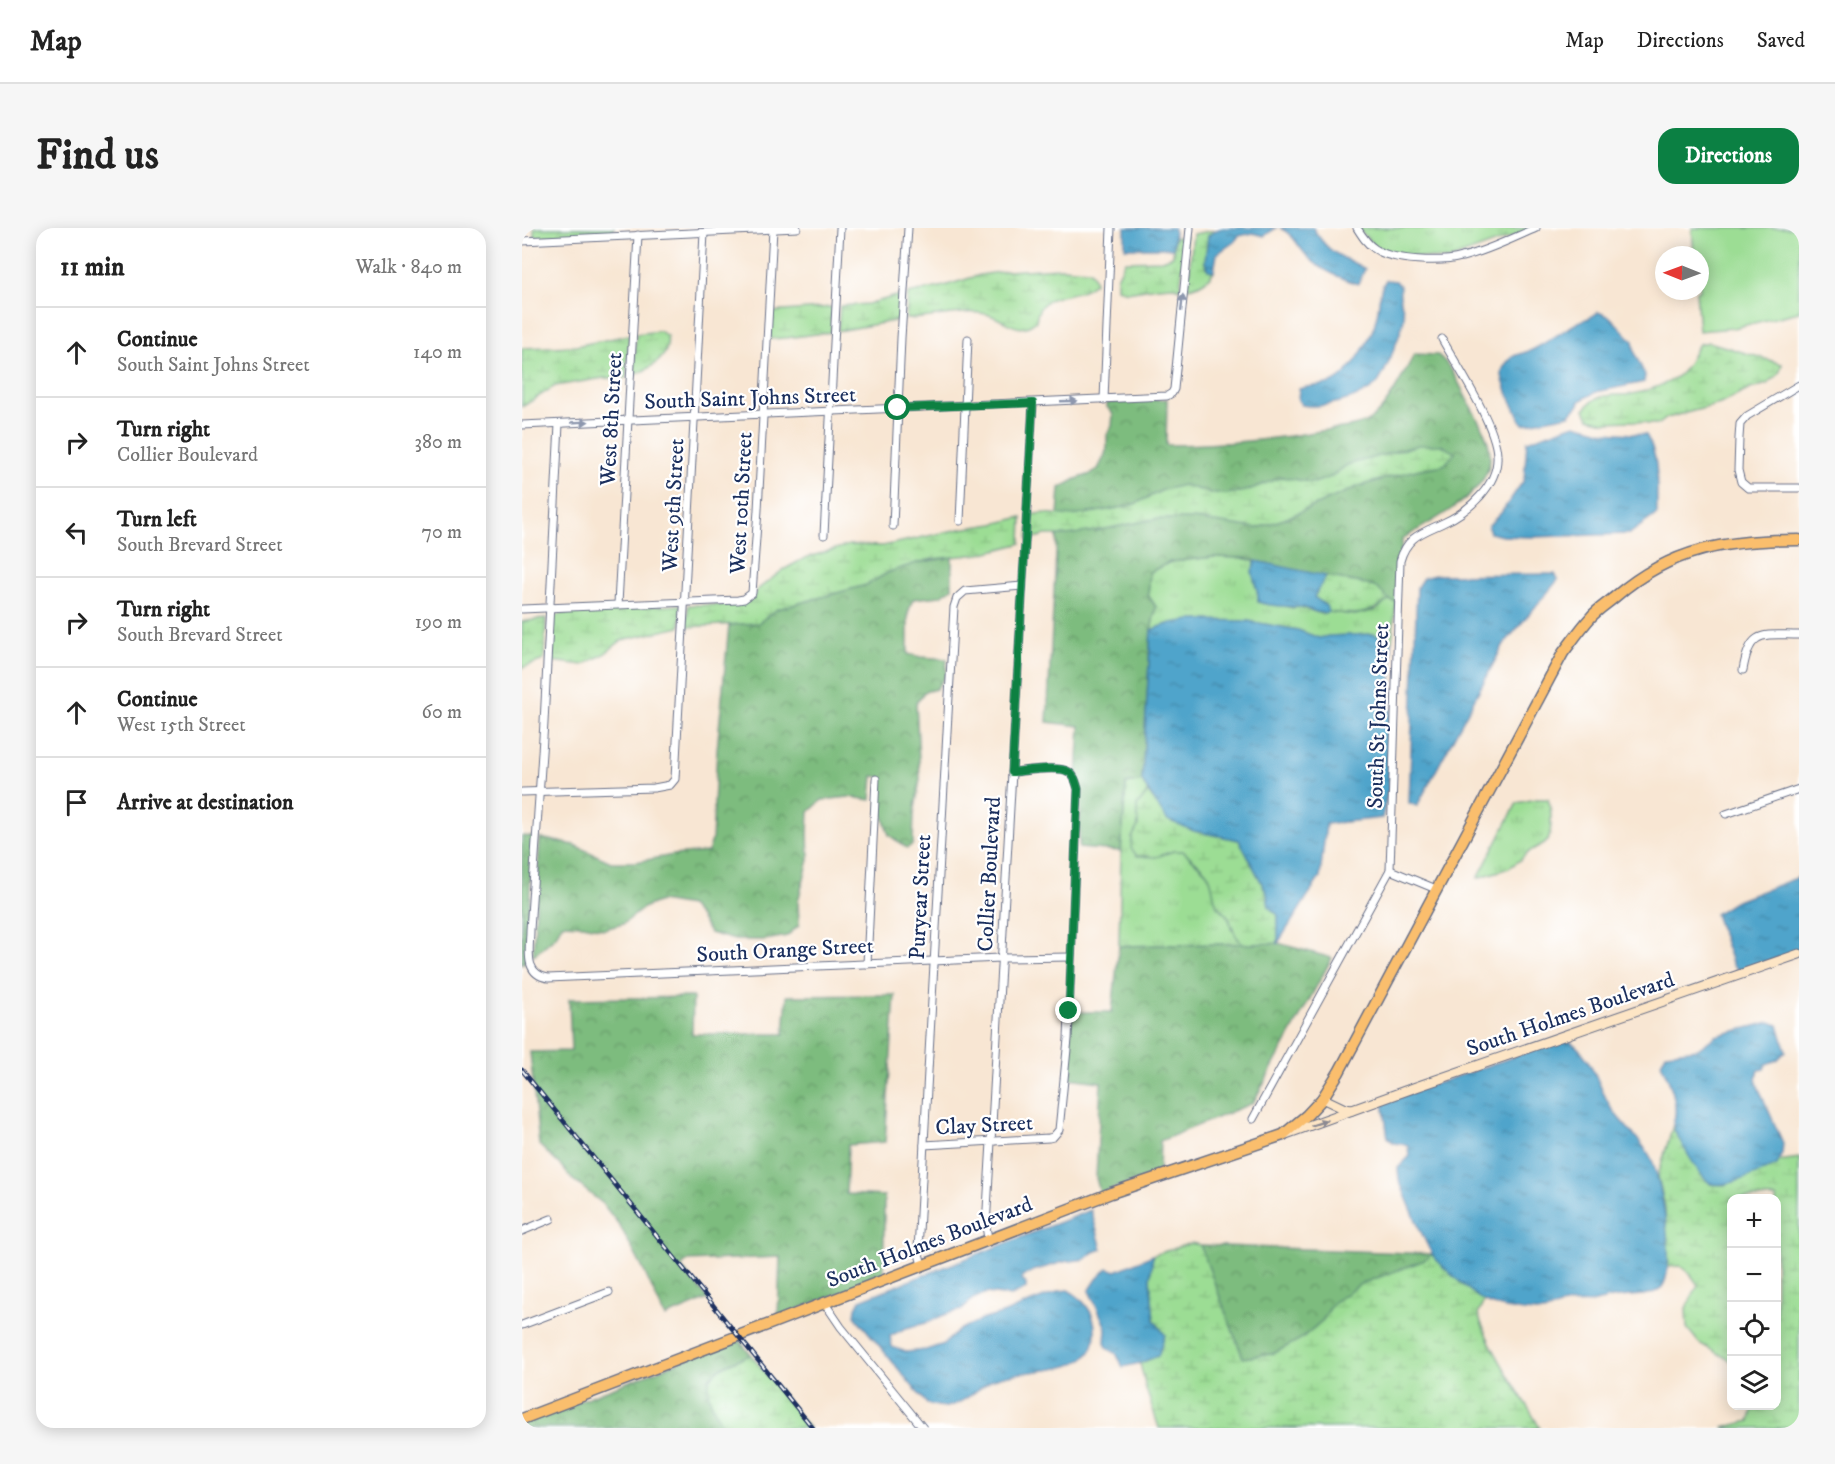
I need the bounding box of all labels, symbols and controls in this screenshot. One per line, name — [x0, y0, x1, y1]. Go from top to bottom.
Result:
text: Map — [30, 24, 82, 59]
text: Map — [1565, 28, 1604, 54]
text: Directions — [1637, 28, 1724, 54]
text: Saved — [1757, 28, 1805, 54]
button: Directions — [1658, 128, 1799, 184]
text: Find us — [36, 130, 159, 182]
north arrow — [1655, 246, 1709, 300]
text: 11 min — [60, 251, 125, 284]
text: Walk · 840 m — [355, 255, 462, 280]
one-way arrow — [1178, 293, 1187, 312]
text: Continue — [117, 326, 198, 353]
icon: ahead — [60, 336, 93, 369]
text: 140 m — [413, 340, 462, 365]
street label: West 8th Street — [594, 352, 628, 488]
text: South Saint Johns Street — [117, 353, 310, 378]
street label: South Saint Johns Street — [644, 381, 856, 416]
route start — [884, 394, 910, 420]
one-way arrow — [1059, 396, 1078, 406]
text: Turn right — [117, 416, 210, 443]
one-way arrow — [571, 418, 590, 427]
icon: right — [60, 426, 93, 459]
text: 380 m — [414, 430, 462, 455]
street label: West 10th Street — [724, 431, 759, 576]
street label: West 9th Street — [656, 438, 690, 574]
text: Collier Boulevard — [117, 443, 258, 468]
text: Turn left — [117, 506, 197, 533]
icon: left — [60, 516, 93, 549]
text: 70 m — [421, 520, 462, 545]
text: South Brevard Street — [117, 533, 283, 558]
text: Turn right — [117, 596, 210, 623]
icon: right — [60, 606, 93, 639]
text: 190 m — [415, 610, 462, 635]
text: South Brevard Street — [117, 623, 283, 648]
street label: South St Johns Street — [1362, 623, 1395, 809]
text: Continue — [117, 686, 198, 713]
icon: ahead — [60, 696, 93, 729]
text: 60 m — [422, 700, 462, 725]
text: West 15th Street — [117, 713, 246, 738]
icon: arrive — [60, 786, 93, 819]
text: Arrive at destination — [117, 789, 294, 816]
street label: Collier Boulevard — [972, 796, 1007, 952]
street label: Puryear Street — [904, 834, 937, 960]
street label: South Orange Street — [696, 932, 874, 969]
street label: South Holmes Boulevard — [1463, 966, 1678, 1063]
route end — [1055, 997, 1081, 1023]
street label: Clay Street — [935, 1109, 1034, 1142]
one-way arrow — [1310, 1117, 1328, 1127]
street label: South Holmes Boulevard — [823, 1191, 1036, 1294]
map controls — [1727, 1194, 1781, 1410]
button: + — [1727, 1194, 1781, 1248]
button: − — [1727, 1248, 1781, 1302]
button: locate — [1727, 1302, 1781, 1356]
button: layers — [1727, 1356, 1781, 1410]

